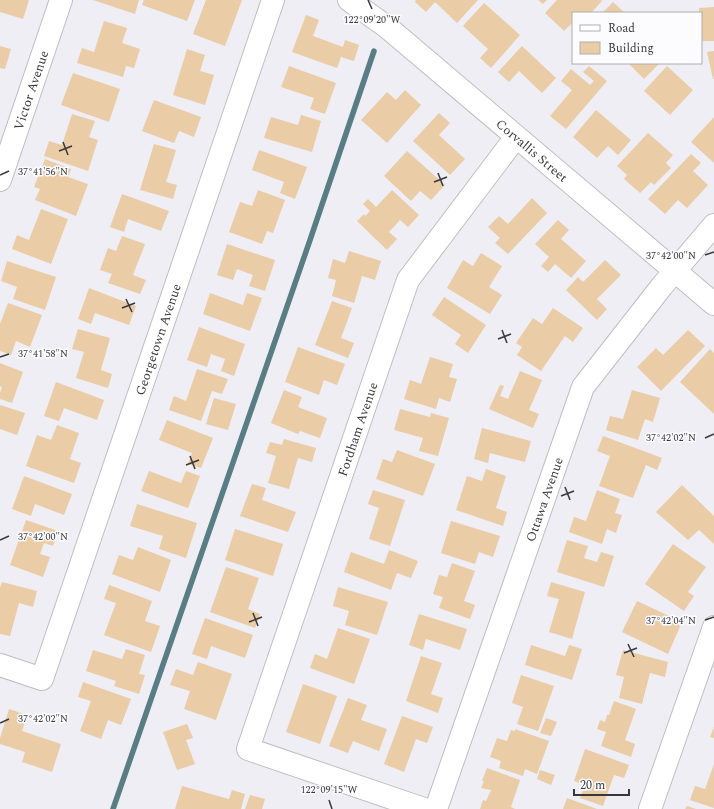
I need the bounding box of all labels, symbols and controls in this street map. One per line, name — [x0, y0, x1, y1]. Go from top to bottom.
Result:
text: 122°09'20"W — [344, 12, 401, 28]
legend — [572, 12, 702, 64]
text: Road — [608, 19, 635, 38]
text: Building — [608, 39, 654, 58]
street label: Victor Avenue — [9, 48, 54, 133]
street label: Corvallis Street — [491, 114, 572, 187]
text: 37°41'56"N — [18, 164, 68, 180]
text: 37°42'00"N — [646, 248, 696, 264]
street label: Georgetown Avenue — [130, 281, 187, 398]
text: 37°41'58"N — [18, 346, 68, 362]
street label: Fordham Avenue — [333, 380, 383, 479]
text: 37°42'02"N — [646, 430, 696, 446]
street label: Ottawa Avenue — [521, 455, 569, 545]
text: 37°42'00"N — [18, 529, 68, 545]
text: 37°42'04"N — [646, 613, 696, 629]
text: 37°42'02"N — [18, 711, 68, 727]
scale bar — [574, 771, 629, 797]
text: 20 m — [580, 776, 605, 795]
text: 122°09'15"W — [301, 782, 358, 798]

